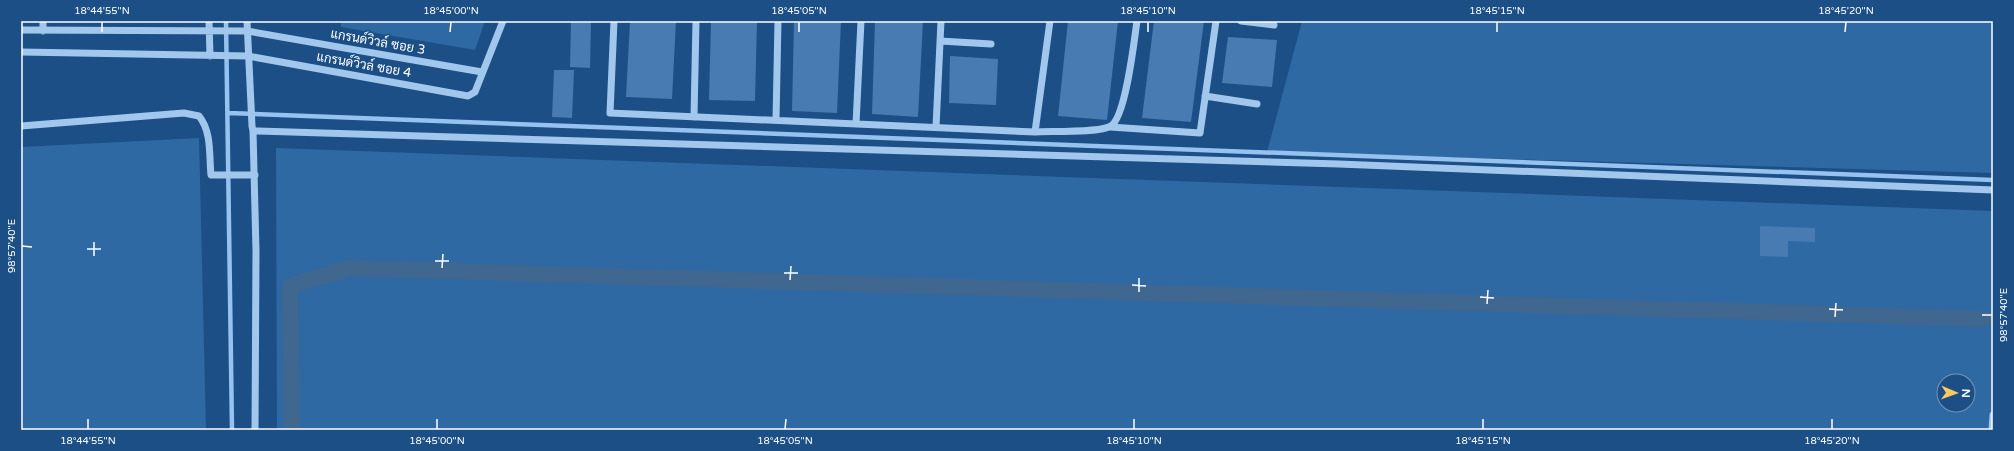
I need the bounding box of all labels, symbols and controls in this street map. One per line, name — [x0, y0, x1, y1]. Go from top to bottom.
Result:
text: 18°44'55"N — [74, 5, 130, 17]
text: 18°45'00"N — [423, 5, 479, 17]
text: 18°45'05"N — [771, 5, 827, 17]
text: 18°45'10"N — [1120, 5, 1176, 17]
text: 18°45'15"N — [1469, 5, 1525, 17]
text: 18°45'20"N — [1818, 5, 1874, 17]
street label: แกรนด์วิวล์ ซอย 3 — [329, 24, 427, 58]
street label: แกรนด์วิวล์ ซอย 4 — [315, 47, 413, 81]
text: 98°57'40"E — [6, 219, 18, 273]
text: 98°57'40"E — [1998, 288, 2010, 342]
north arrow — [1936, 373, 1976, 413]
text: N — [1959, 389, 1972, 398]
text: 18°44'55"N — [60, 435, 116, 447]
text: 18°45'00"N — [409, 435, 465, 447]
text: 18°45'05"N — [757, 435, 813, 447]
text: 18°45'10"N — [1106, 435, 1162, 447]
text: 18°45'15"N — [1455, 435, 1511, 447]
text: 18°45'20"N — [1804, 435, 1860, 447]

